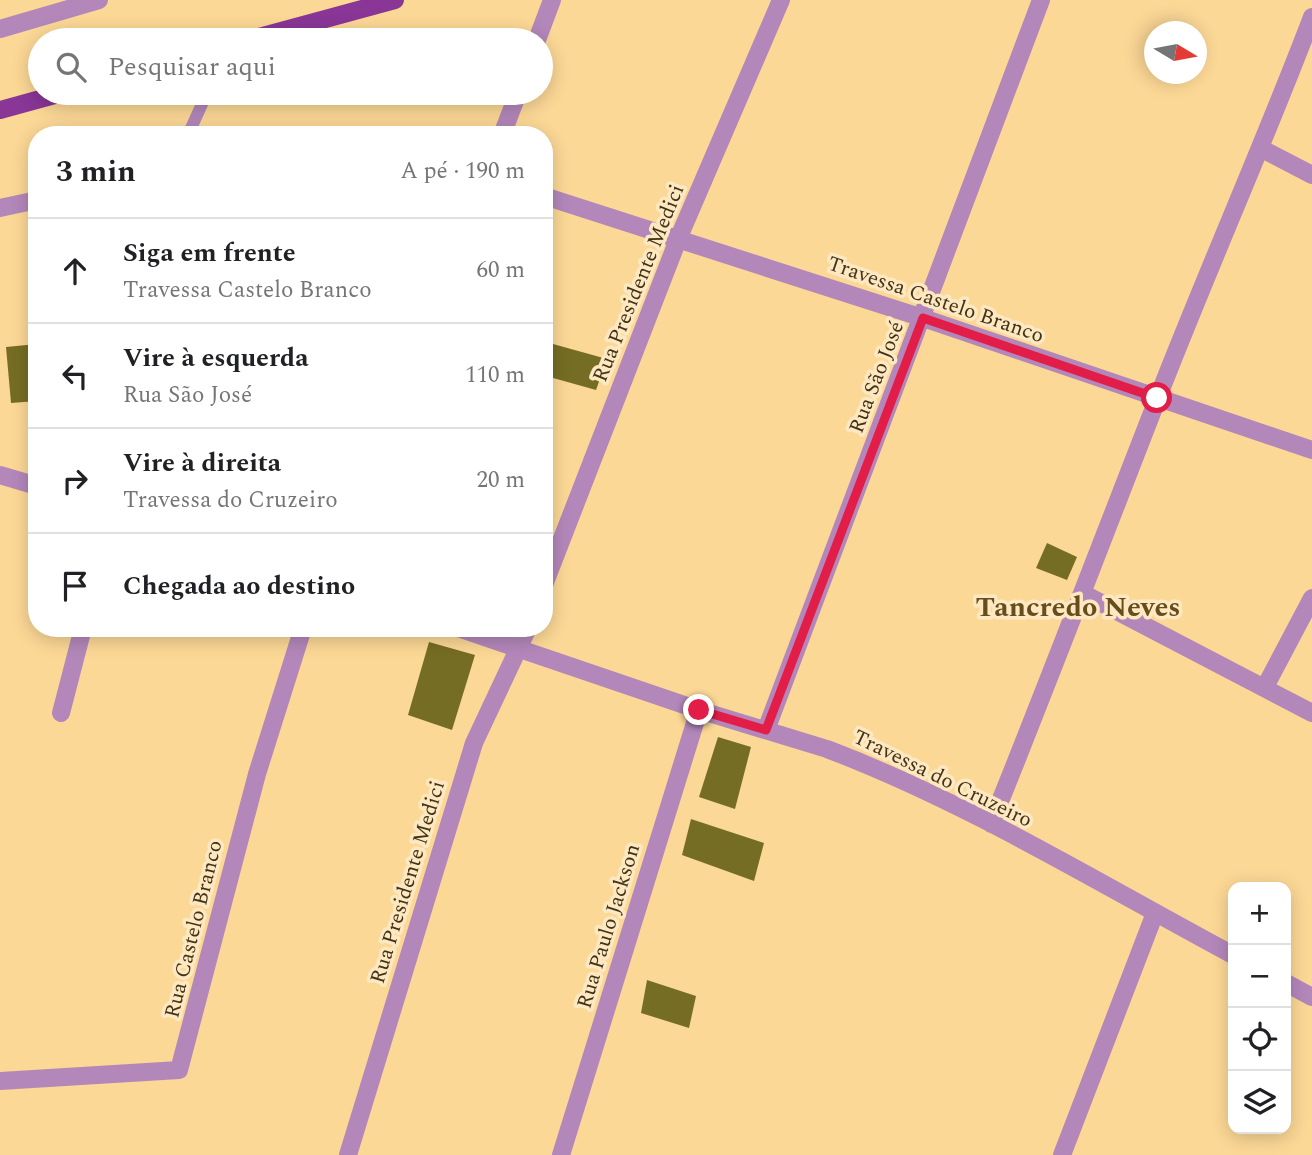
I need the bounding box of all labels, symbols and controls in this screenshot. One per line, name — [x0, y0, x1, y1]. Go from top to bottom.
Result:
north arrow — [1144, 21, 1207, 84]
search box — [28, 28, 553, 105]
text: Pesquisar aqui — [108, 47, 276, 87]
icon: search — [52, 48, 90, 86]
text: 3 min — [56, 149, 136, 195]
text: A pé · 190 m — [400, 154, 525, 189]
street label: Rua Presidente Medici — [585, 180, 693, 387]
text: Siga em frente — [123, 233, 296, 273]
street label: Travessa Castelo Branco — [823, 248, 1048, 352]
icon: ahead — [56, 252, 94, 290]
text: 60 m — [476, 253, 525, 288]
text: Travessa Castelo Branco — [123, 273, 372, 308]
street label: Rua São José — [841, 317, 913, 438]
text: Vire à esquerda — [123, 338, 309, 378]
icon: left — [56, 357, 94, 395]
text: 110 m — [465, 358, 525, 393]
text: Rua São José — [123, 378, 252, 413]
route start — [1141, 382, 1172, 413]
text: Vire à direita — [123, 443, 281, 483]
icon: right — [56, 462, 94, 500]
text: 20 m — [476, 463, 525, 498]
text: Travessa do Cruzeiro — [123, 483, 338, 518]
text: Chegada ao destino — [123, 566, 355, 606]
icon: arrive — [56, 567, 94, 605]
district label: Tancredo Neves — [975, 586, 1181, 629]
route end — [683, 694, 714, 725]
street label: Travessa do Cruzeiro — [847, 722, 1038, 836]
street label: Rua Presidente Medici — [362, 777, 454, 988]
street label: Rua Castelo Branco — [156, 837, 232, 1022]
street label: Rua Paulo Jackson — [569, 840, 649, 1013]
map controls — [1228, 882, 1291, 1134]
button: + — [1228, 882, 1291, 945]
button: − — [1228, 945, 1291, 1008]
button: locate — [1228, 1008, 1291, 1071]
button: layers — [1228, 1071, 1291, 1134]

